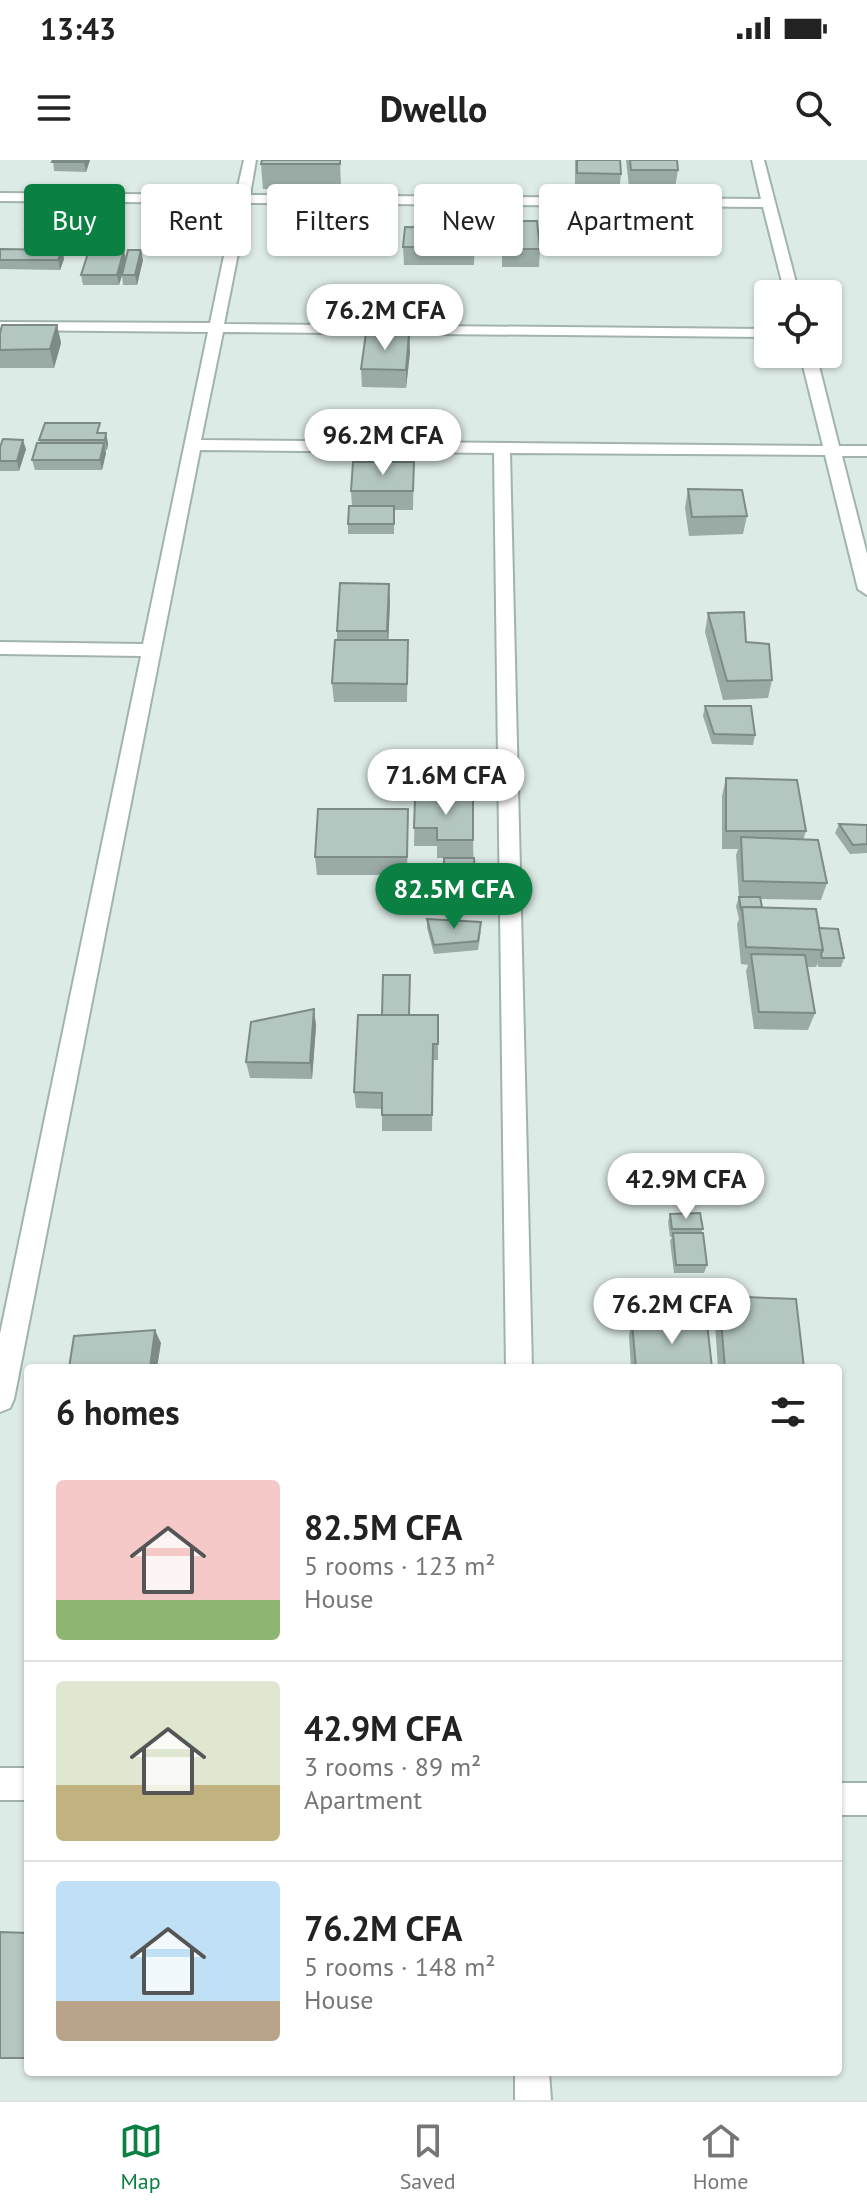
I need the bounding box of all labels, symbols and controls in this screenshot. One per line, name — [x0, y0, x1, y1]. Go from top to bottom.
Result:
text: 13:43 — [40, 9, 116, 48]
text: Dwello — [380, 85, 487, 132]
icon: menu — [32, 86, 76, 130]
icon: search — [791, 86, 835, 130]
chip: Buy — [24, 184, 125, 256]
chip: Rent — [141, 184, 251, 256]
chip: Filters — [267, 184, 398, 256]
chip: New — [414, 184, 523, 256]
chip: Apartment — [539, 184, 722, 256]
map controls — [754, 280, 842, 368]
button: locate — [754, 280, 842, 368]
pin: 76.2M CFA — [293, 284, 477, 352]
text: 76.2M CFA — [324, 293, 446, 326]
pin: 96.2M CFA — [291, 409, 475, 477]
text: 96.2M CFA — [322, 418, 444, 451]
pin: 71.6M CFA — [354, 749, 538, 817]
text: 71.6M CFA — [385, 758, 507, 791]
pin: 82.5M CFA — [362, 863, 546, 931]
text: 82.5M CFA — [393, 872, 515, 905]
pin: 42.9M CFA — [594, 1153, 778, 1221]
text: 42.9M CFA — [625, 1162, 747, 1195]
pin: 76.2M CFA — [580, 1278, 764, 1346]
text: 76.2M CFA — [611, 1287, 733, 1320]
text: 6 homes — [56, 1390, 180, 1434]
icon: filters — [766, 1390, 810, 1434]
text: 82.5M CFA — [304, 1505, 462, 1549]
icon: home — [120, 1512, 216, 1608]
text: 5 rooms · 123 m² — [304, 1549, 496, 1582]
text: House — [304, 1582, 374, 1615]
text: 42.9M CFA — [304, 1706, 462, 1750]
icon: home — [120, 1713, 216, 1809]
text: 3 rooms · 89 m² — [304, 1750, 481, 1783]
text: Apartment — [304, 1783, 422, 1816]
text: 76.2M CFA — [304, 1906, 462, 1950]
icon: home — [120, 1913, 216, 2009]
text: 5 rooms · 148 m² — [304, 1950, 496, 1983]
text: House — [304, 1983, 374, 2016]
tab: Map — [119, 2119, 163, 2195]
tab: Saved — [400, 2119, 456, 2195]
tab: Home — [693, 2119, 748, 2195]

